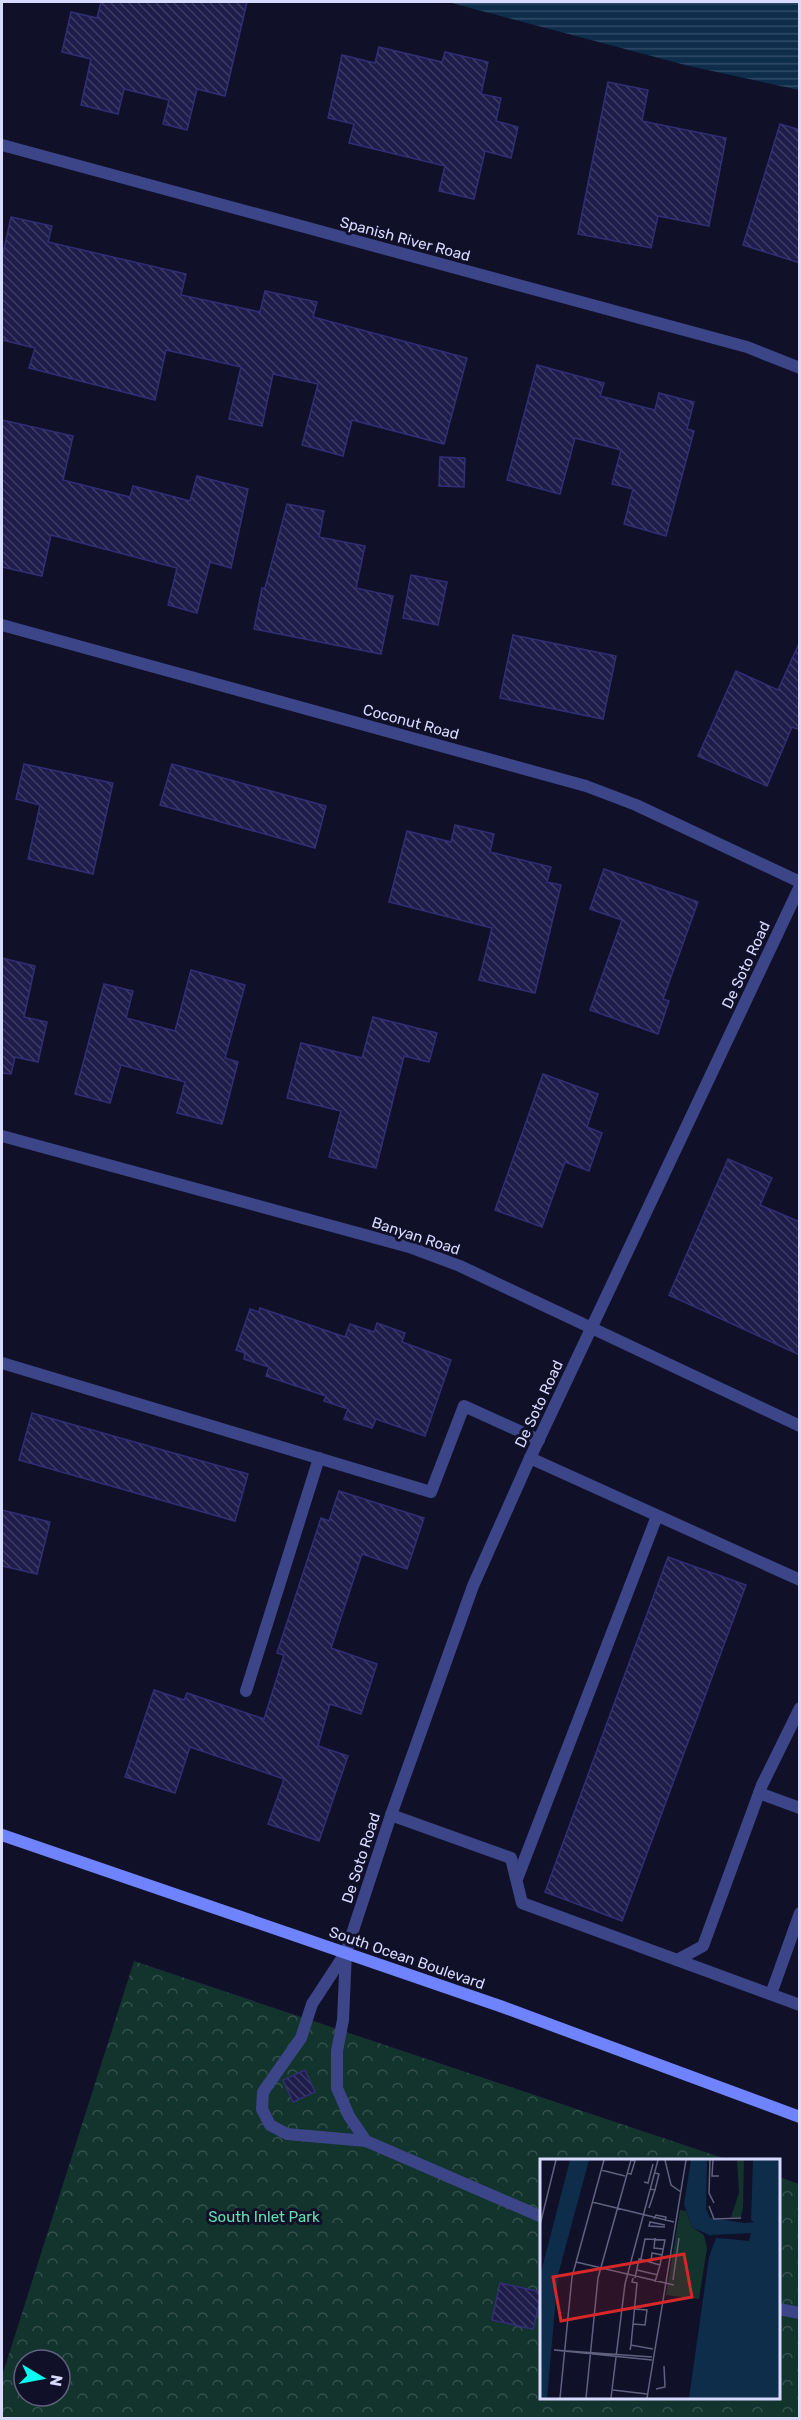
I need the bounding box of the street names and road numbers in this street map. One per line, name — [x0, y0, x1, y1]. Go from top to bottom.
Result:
street label: Spanish River Road — [338, 213, 472, 265]
street label: Coconut Road — [361, 701, 461, 743]
street label: De Soto Road — [718, 919, 774, 1011]
street label: Banyan Road — [370, 1213, 462, 1259]
street label: De Soto Road — [511, 1358, 567, 1450]
street label: De Soto Road — [338, 1811, 384, 1905]
street label: South Ocean Boulevard — [327, 1923, 487, 1993]

